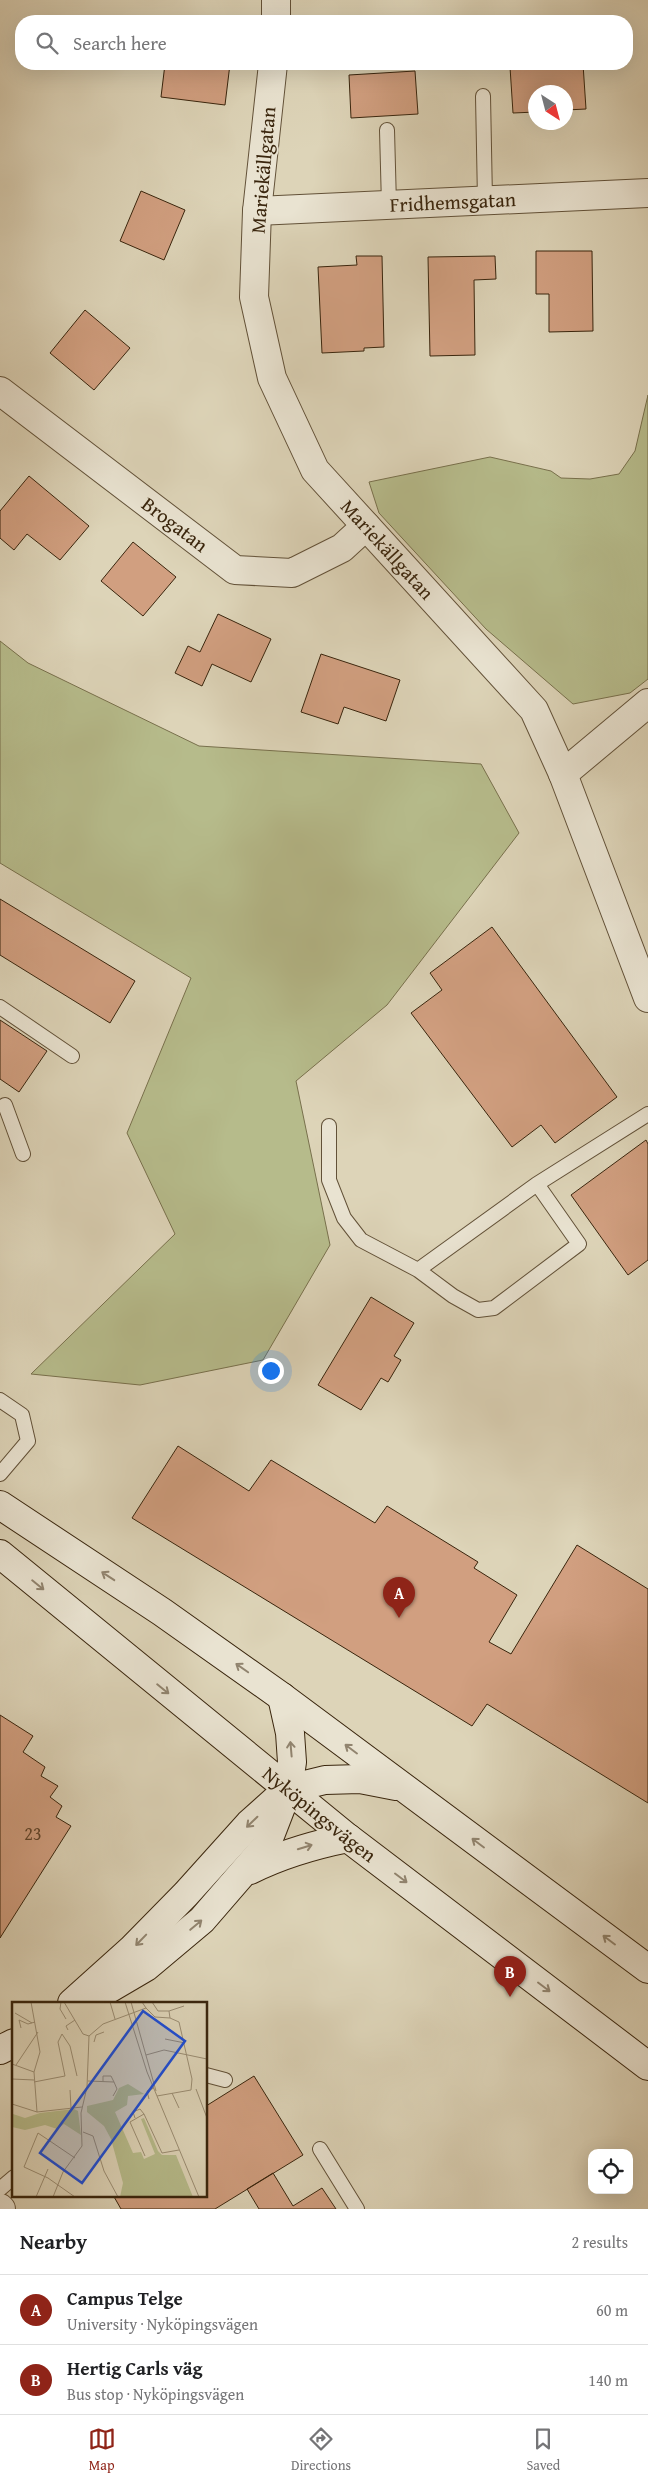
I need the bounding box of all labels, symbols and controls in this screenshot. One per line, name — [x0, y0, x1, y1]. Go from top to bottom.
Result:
search box — [15, 15, 633, 70]
icon: search — [33, 29, 61, 57]
text: Search here — [73, 29, 167, 57]
north arrow — [528, 85, 573, 130]
street label: Mariekällgatan — [243, 105, 282, 235]
street label: Fridhemsgatan — [389, 184, 517, 219]
street label: Brogatan — [136, 489, 215, 559]
street label: Mariekällgatan — [334, 492, 441, 606]
your location — [258, 1358, 284, 1384]
one-way arrow — [101, 1571, 115, 1581]
pin: A — [383, 1577, 415, 1618]
one-way arrow — [31, 1580, 44, 1591]
one-way arrow — [235, 1663, 249, 1673]
one-way arrow — [156, 1683, 169, 1694]
one-way arrow — [286, 1741, 296, 1757]
one-way arrow — [345, 1743, 358, 1754]
street label: Nyköpingsvägen — [257, 1759, 383, 1869]
one-way arrow — [246, 1815, 258, 1828]
house number: 23 — [24, 1820, 42, 1847]
one-way arrow — [472, 1838, 486, 1848]
one-way arrow — [296, 1842, 312, 1852]
one-way arrow — [394, 1873, 408, 1883]
one-way arrow — [189, 1920, 202, 1931]
one-way arrow — [135, 1934, 147, 1946]
one-way arrow — [602, 1935, 616, 1945]
pin: B — [494, 1956, 526, 1997]
one-way arrow — [537, 1981, 550, 1992]
inset map — [12, 2002, 208, 2196]
map controls — [588, 2149, 633, 2194]
button: locate — [588, 2149, 633, 2194]
text: Nearby — [20, 2226, 87, 2257]
text: 2 results — [571, 2230, 628, 2254]
text: Campus Telge — [67, 2284, 183, 2312]
text: A — [31, 2298, 41, 2322]
text: 60 m — [596, 2298, 628, 2322]
text: University · Nyköpingsvägen — [67, 2312, 258, 2336]
text: Hertig Carls väg — [67, 2354, 202, 2382]
text: B — [31, 2368, 41, 2392]
text: 140 m — [588, 2368, 628, 2392]
text: Bus stop · Nyköpingsvägen — [67, 2382, 244, 2406]
tab: Map — [88, 2425, 116, 2475]
tab: Directions — [291, 2425, 351, 2475]
tab: Saved — [526, 2425, 560, 2475]

